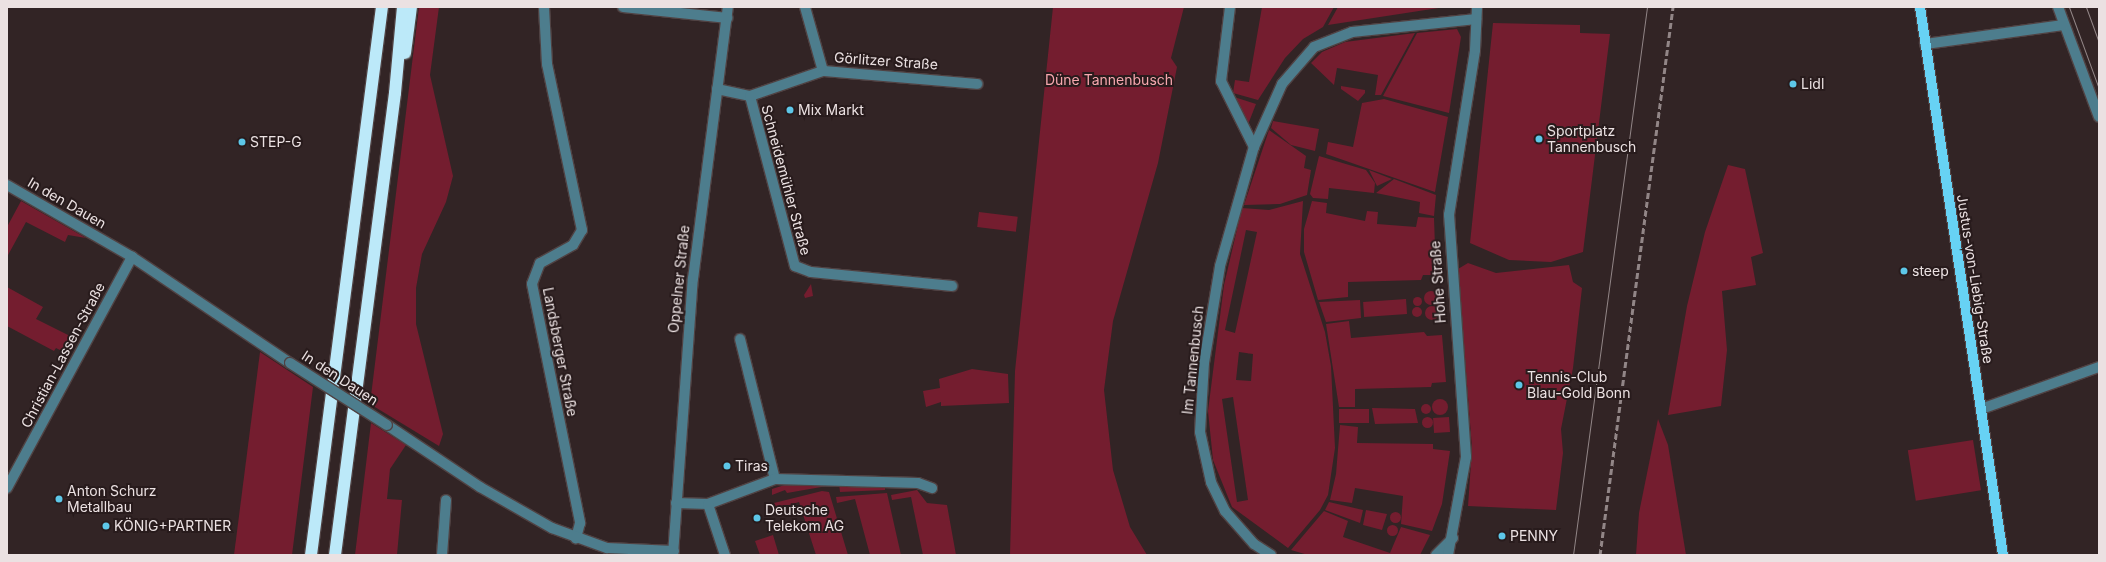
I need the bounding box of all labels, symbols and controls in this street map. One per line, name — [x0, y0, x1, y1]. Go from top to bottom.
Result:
street label: Görlitzer Straße — [834, 49, 938, 73]
park label: Düne Tannenbusch — [1045, 72, 1173, 88]
place label: Lidl — [1801, 76, 1824, 92]
marker: Lidl — [1788, 79, 1798, 89]
place label: Mix Markt — [798, 102, 864, 118]
street label: Schneidemühler Straße — [758, 103, 814, 257]
marker: Mix Markt — [785, 105, 795, 115]
place label: Sportplatz Tannenbusch — [1547, 123, 1636, 156]
place label: STEP-G — [250, 134, 302, 150]
marker: Sportplatz Tannenbusch — [1534, 134, 1544, 144]
marker: STEP-G — [237, 137, 247, 147]
street label: In den Dauen — [25, 174, 109, 232]
street label: Justus-von-Liebig-Straße — [1953, 193, 1997, 365]
street label: Oppelner Straße — [665, 224, 693, 334]
street label: Hohe Straße — [1427, 240, 1449, 324]
place label: steep — [1912, 263, 1949, 279]
marker: steep — [1899, 266, 1909, 276]
street label: Christian-Lassen-Straße — [18, 279, 108, 431]
street label: Landsberger Straße — [539, 286, 581, 418]
street label: Im Tannenbusch — [1179, 305, 1207, 415]
street label: In den Dauen — [299, 347, 381, 409]
place label: Tennis-Club Blau-Gold Bonn — [1527, 369, 1630, 402]
marker: Tennis-Club Blau-Gold Bonn — [1514, 380, 1524, 390]
place label: Tiras — [735, 458, 768, 474]
marker: Tiras — [722, 461, 732, 471]
place label: Anton Schurz Metallbau — [67, 483, 157, 516]
marker: Anton Schurz Metallbau — [54, 494, 64, 504]
place label: Deutsche Telekom AG — [765, 502, 844, 534]
marker: Deutsche Telekom AG — [752, 513, 762, 523]
place label: KÖNIG+PARTNER — [114, 518, 231, 534]
marker: KÖNIG+PARTNER — [101, 521, 111, 531]
place label: PENNY — [1510, 528, 1558, 544]
marker: PENNY — [1497, 531, 1507, 541]

